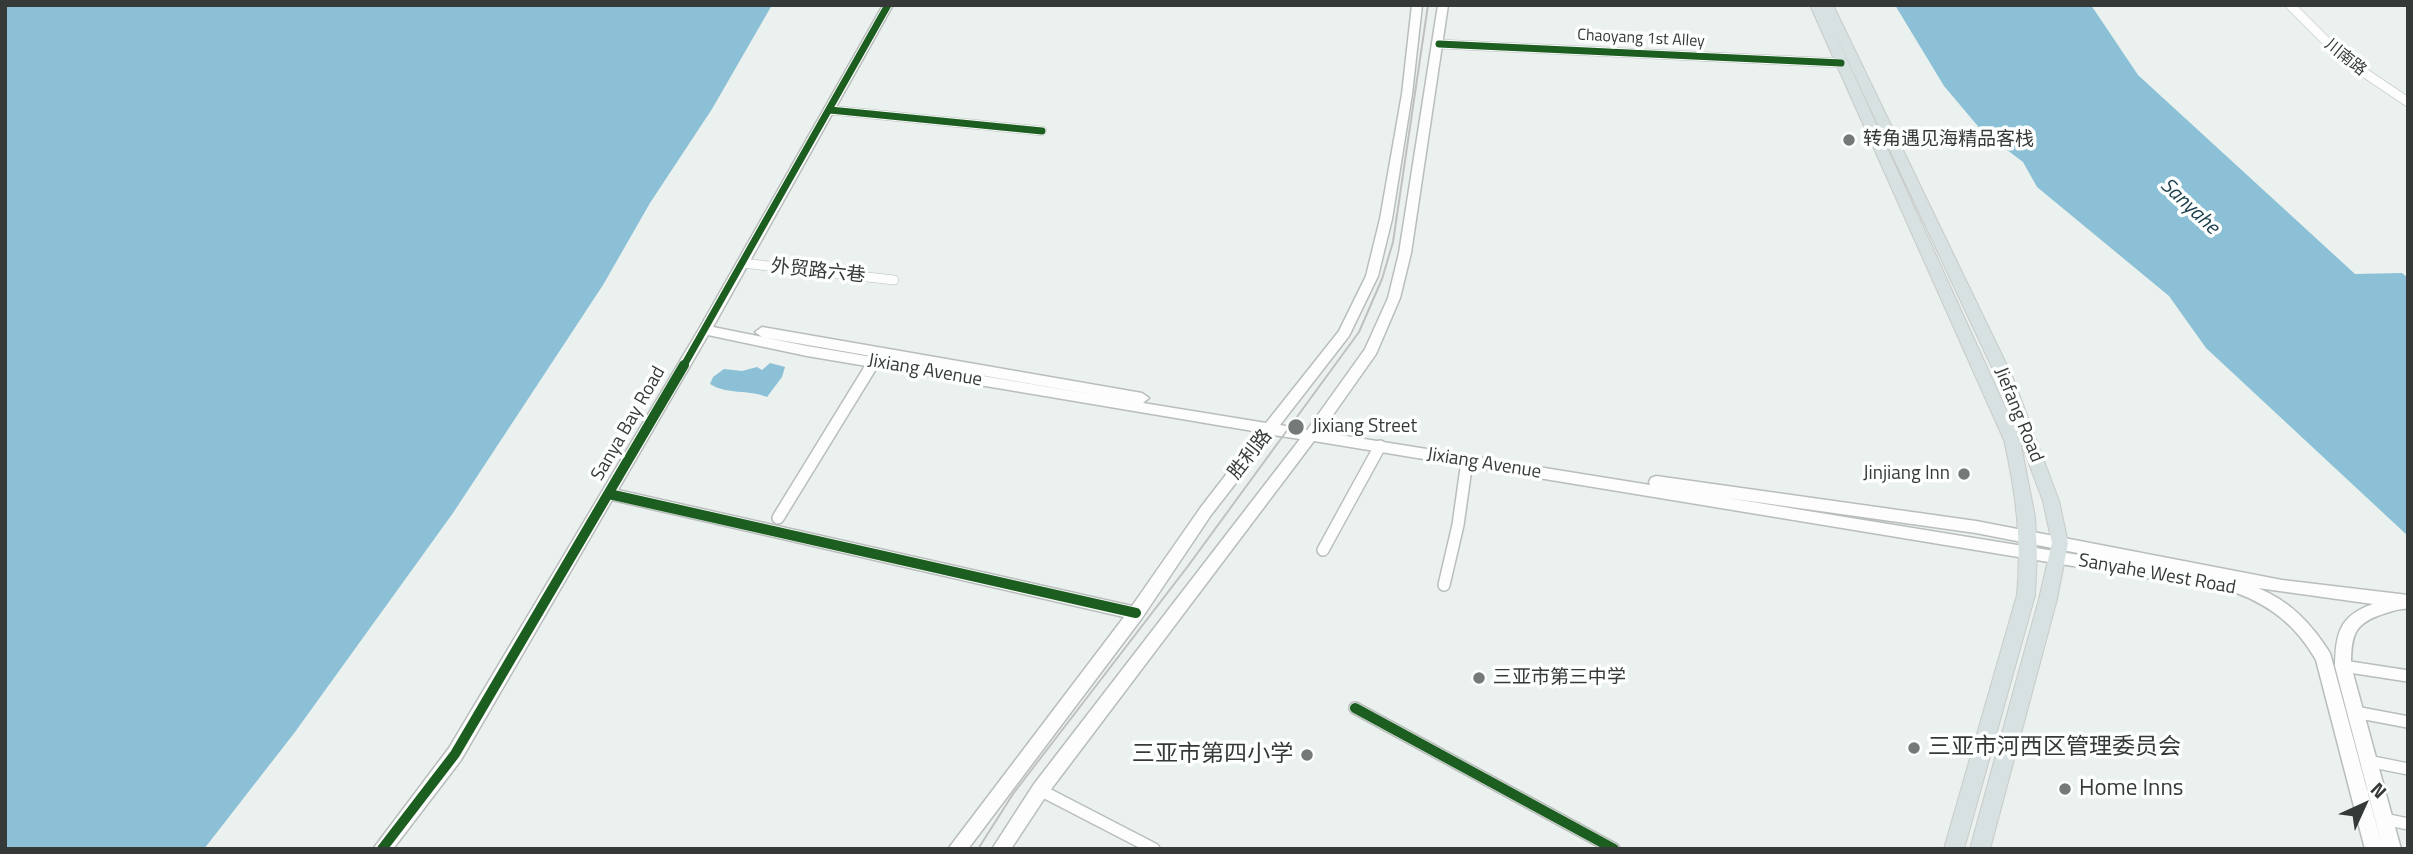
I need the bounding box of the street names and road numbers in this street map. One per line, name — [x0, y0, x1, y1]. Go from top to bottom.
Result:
street label: Chaoyang 1st Alley — [1577, 26, 1705, 52]
street label: 川南路 — [2320, 35, 2370, 81]
street label: 外贸路六巷 — [770, 256, 866, 288]
street label: Jixiang Avenue — [866, 350, 984, 392]
street label: Sanya Bay Road — [587, 363, 671, 485]
street label: Jiefang Road — [1989, 364, 2047, 466]
street label: 胜利路 — [1224, 426, 1278, 484]
street label: Jixiang Avenue — [1425, 444, 1543, 484]
street label: Sanyahe West Road — [2077, 550, 2237, 600]

